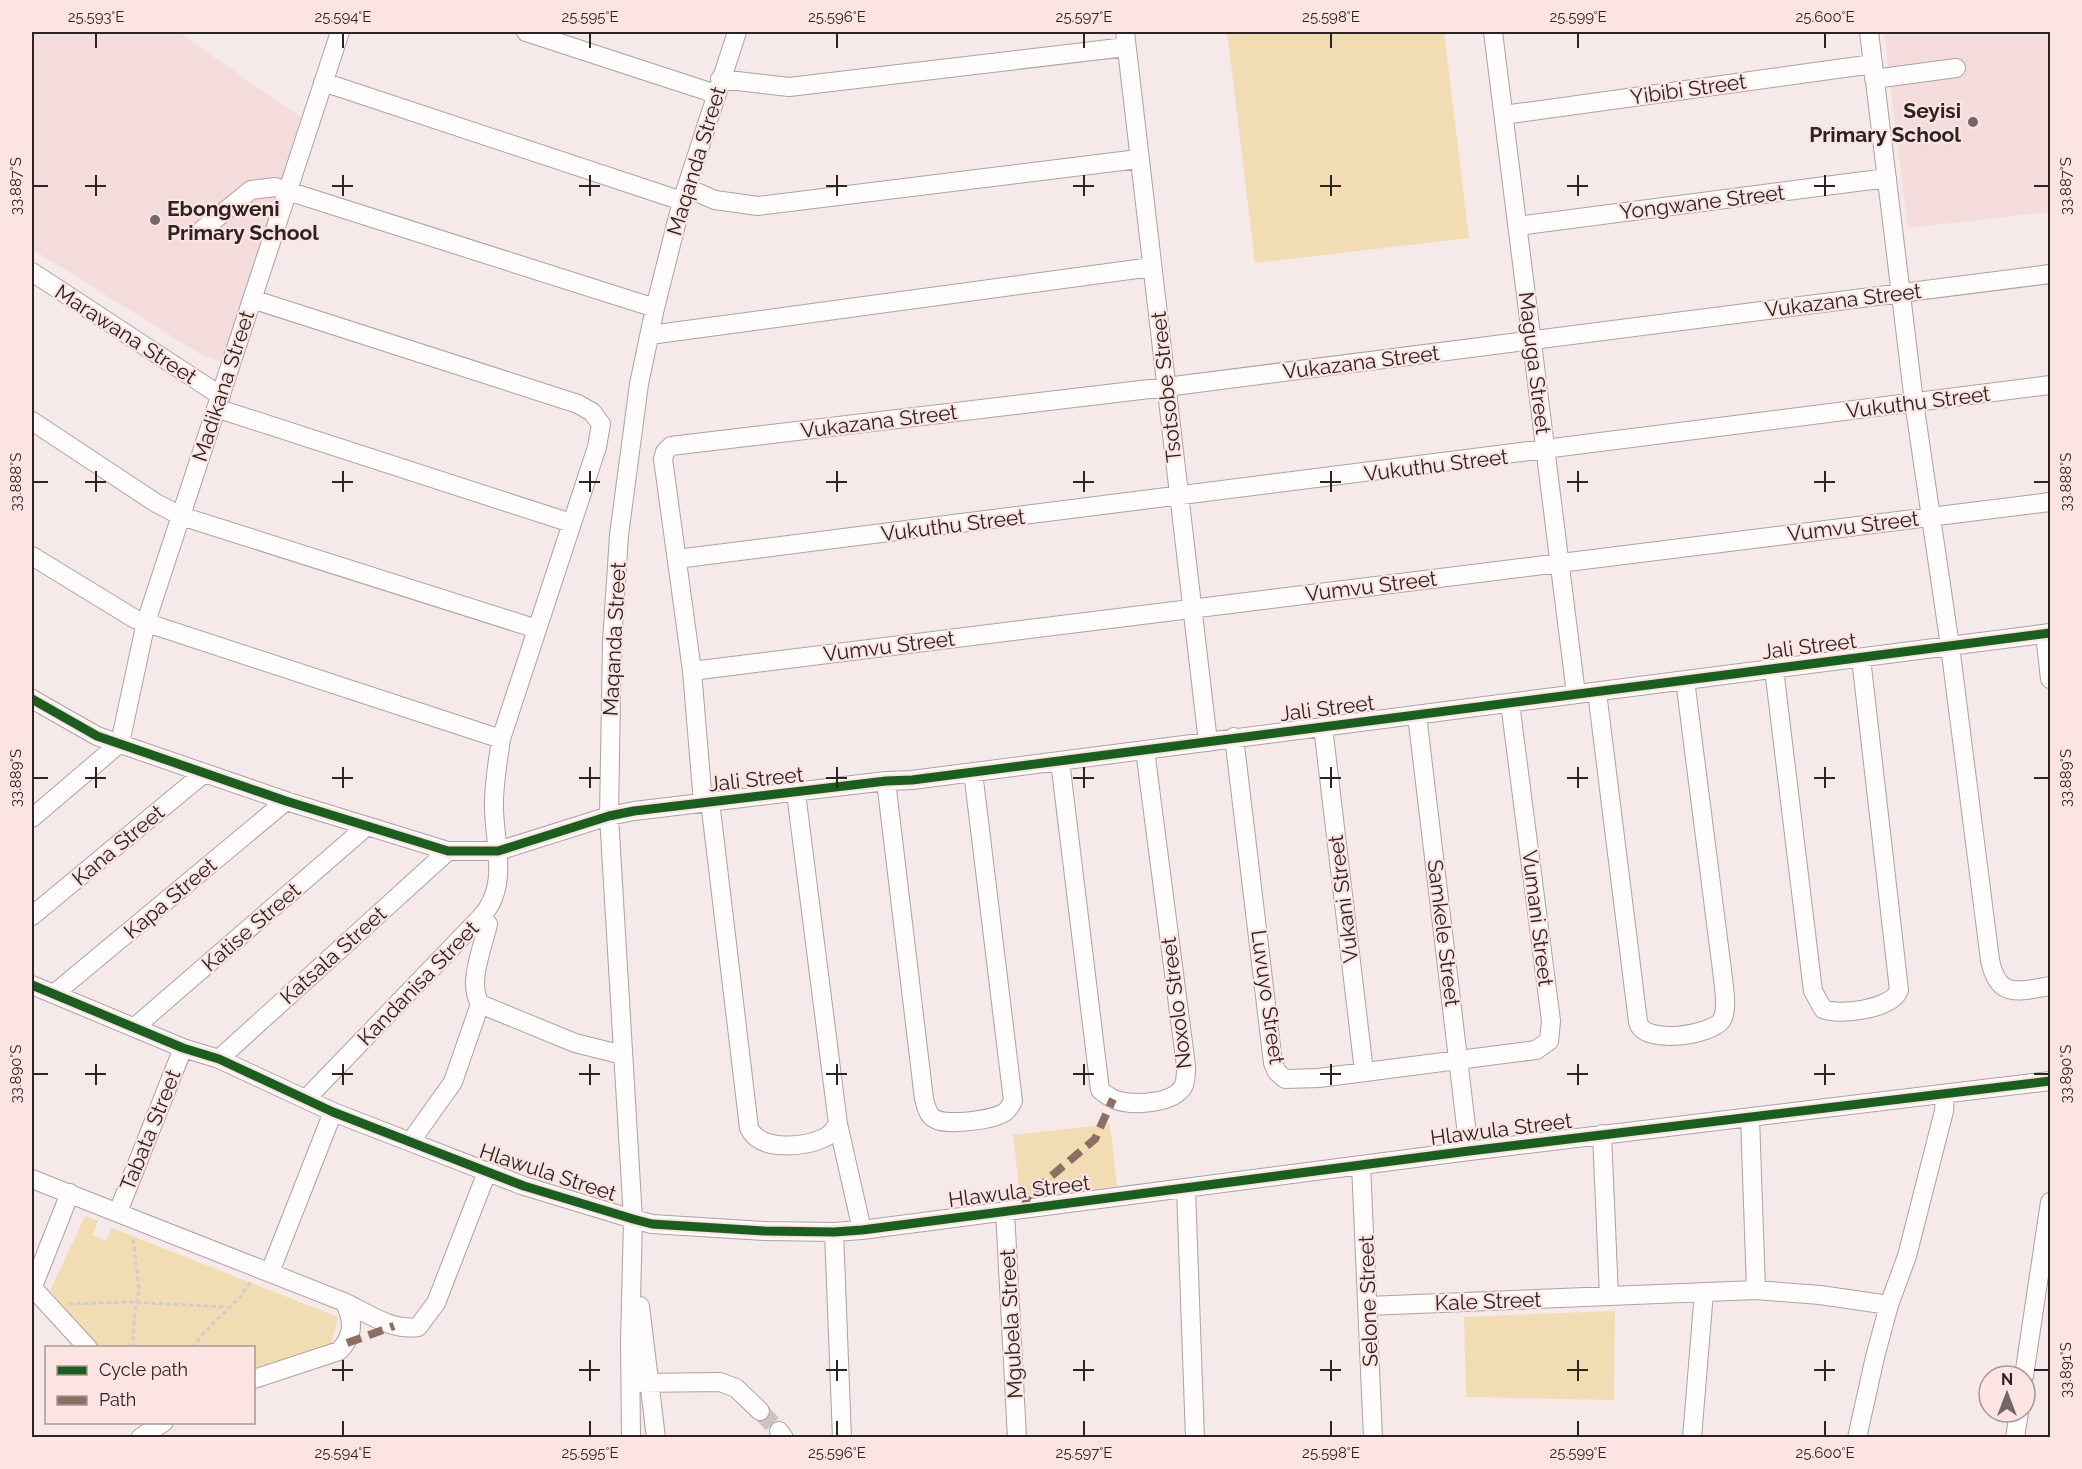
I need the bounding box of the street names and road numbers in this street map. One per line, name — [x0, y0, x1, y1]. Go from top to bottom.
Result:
street label: Yibibi Street — [1628, 68, 1748, 110]
street label: Maqanda Street — [661, 83, 731, 239]
street label: Yongwane Street — [1618, 179, 1786, 225]
street label: Vukazana Street — [1763, 278, 1923, 322]
street label: Marawana Street — [51, 279, 201, 389]
street label: Maguga Street — [1514, 290, 1556, 436]
street label: Madikana Street — [187, 307, 259, 465]
street label: Tsotsobe Street — [1146, 310, 1186, 464]
street label: Vukazana Street — [1281, 340, 1441, 384]
street label: Vukuthu Street — [1845, 381, 1991, 423]
street label: Vukazana Street — [799, 399, 959, 443]
street label: Vukuthu Street — [1363, 444, 1509, 486]
street label: Vukuthu Street — [880, 504, 1026, 546]
street label: Vumvu Street — [1786, 506, 1920, 546]
street label: Maqanda Street — [597, 561, 631, 717]
street label: Vumvu Street — [1304, 566, 1438, 606]
street label: Vumvu Street — [822, 626, 956, 666]
street label: Jali Street — [1760, 628, 1858, 664]
street label: Jali Street — [1278, 690, 1376, 726]
street label: Jali Street — [707, 762, 805, 796]
street label: Kana Street — [67, 799, 169, 891]
street label: Vukani Street — [1323, 834, 1363, 964]
street label: Vumani Street — [1517, 848, 1559, 988]
street label: Kapa Street — [119, 852, 221, 944]
street label: Samkele Street — [1423, 858, 1465, 1008]
street label: Katise Street — [197, 877, 305, 977]
street label: Katsala Street — [275, 901, 391, 1009]
street label: Kandanisa Street — [352, 915, 484, 1051]
street label: Luvuyo Street — [1246, 928, 1290, 1066]
street label: Noxolo Street — [1156, 936, 1196, 1070]
street label: Tabata Street — [114, 1066, 186, 1194]
street label: Hlawula Street — [1429, 1108, 1573, 1150]
street label: Hlawula Street — [476, 1138, 620, 1206]
street label: Hlawula Street — [947, 1170, 1091, 1212]
street label: Selone Street — [1353, 1235, 1383, 1367]
street label: Mgubela Street — [995, 1249, 1027, 1399]
street label: Kale Street — [1434, 1287, 1542, 1315]

